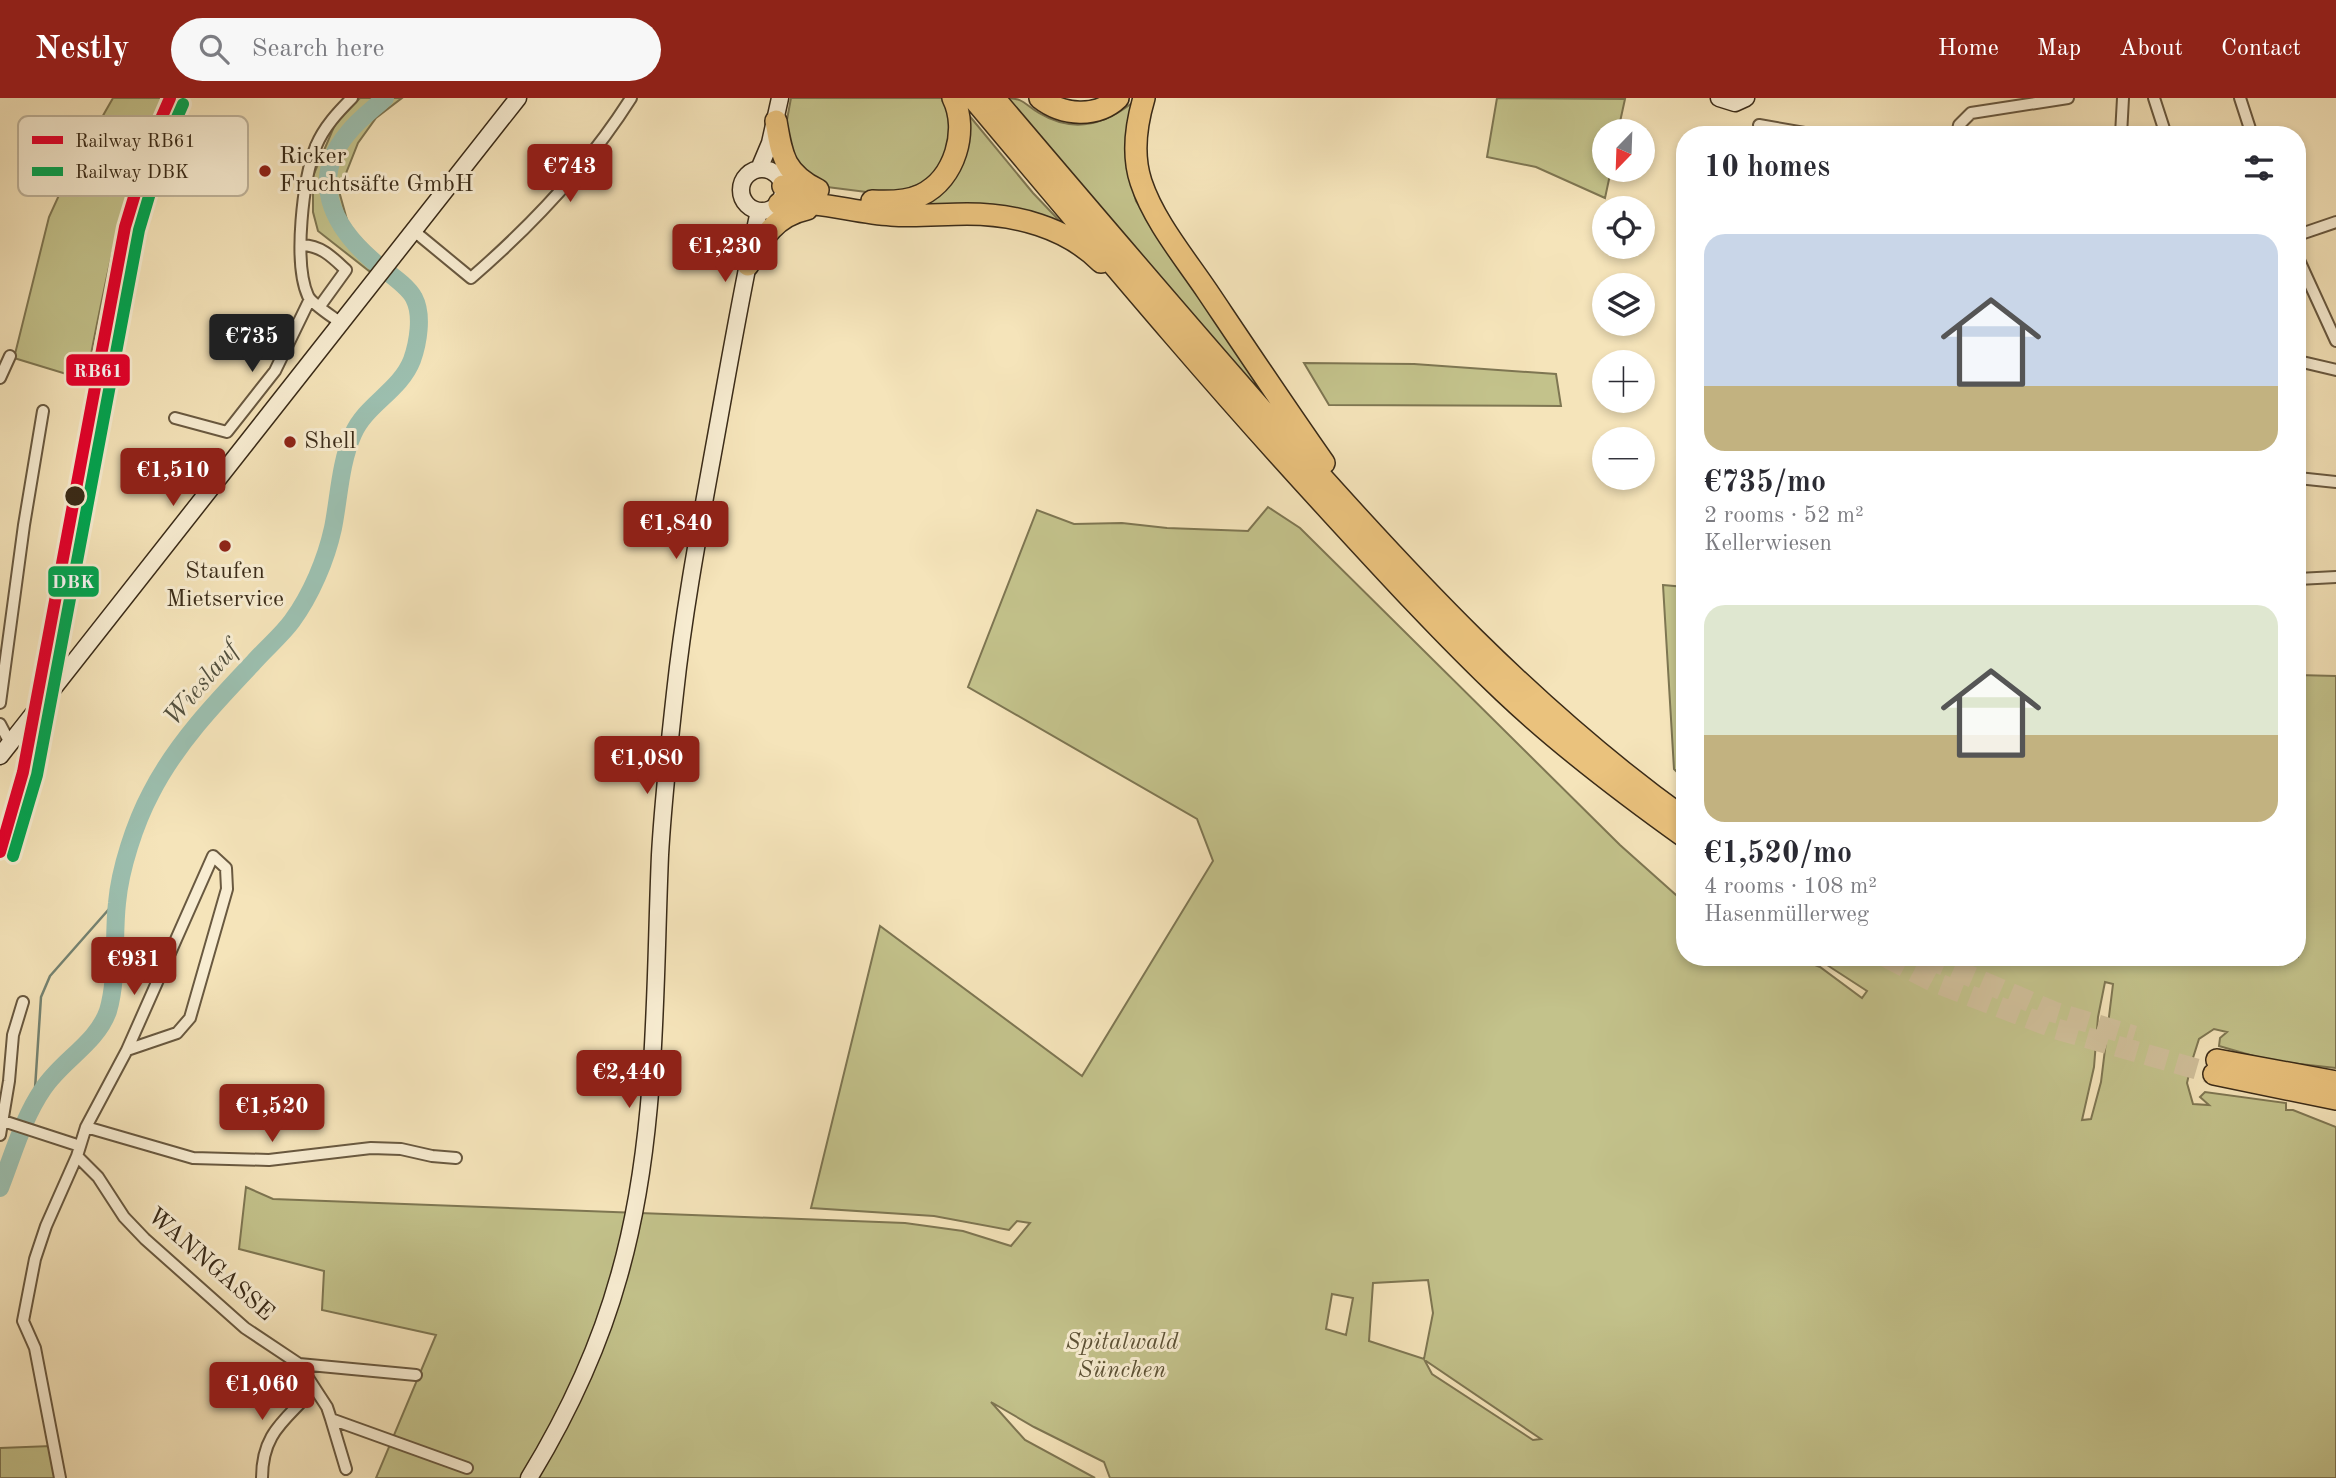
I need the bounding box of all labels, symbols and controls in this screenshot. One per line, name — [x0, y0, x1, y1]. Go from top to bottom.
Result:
search box — [171, 18, 661, 81]
icon: search — [195, 30, 233, 68]
text: Nestly — [35, 33, 129, 66]
text: Search here — [251, 36, 385, 62]
text: Home — [1938, 37, 1999, 61]
text: Map — [2037, 37, 2081, 61]
text: About — [2119, 37, 2183, 61]
text: Contact — [2221, 37, 2301, 61]
legend — [18, 116, 248, 196]
north arrow — [1592, 119, 1656, 182]
map controls — [1592, 119, 1655, 490]
text: Railway RB61 — [75, 133, 196, 152]
pin: €743 — [529, 144, 611, 204]
place label: Ricker Fruchtsäfte GmbH — [279, 145, 474, 197]
icon: filters — [2240, 149, 2278, 187]
text: 10 homes — [1704, 153, 1830, 183]
text: €743 — [543, 155, 597, 178]
marker: Ricker Fruchtsäfte GmbH — [257, 163, 273, 179]
text: Railway DBK — [75, 164, 189, 183]
button: locate — [1592, 196, 1655, 259]
pin: €1,230 — [668, 225, 782, 284]
text: €1,230 — [688, 235, 762, 258]
button: layers — [1592, 273, 1655, 336]
icon: home — [1928, 279, 2054, 405]
pin: €735 — [211, 314, 293, 374]
text: €735 — [225, 325, 279, 348]
button: + — [1592, 350, 1655, 413]
line badge: RB61 — [65, 353, 131, 387]
text: RB61 — [73, 363, 123, 382]
button: − — [1592, 427, 1655, 490]
place label: Shell — [304, 430, 356, 454]
marker: Shell — [282, 434, 298, 450]
pin: €1,510 — [116, 448, 230, 508]
text: €1,510 — [136, 459, 210, 482]
text: €735/mo — [1704, 468, 1826, 498]
unlabelled marker — [63, 484, 87, 508]
pin: €1,840 — [619, 502, 733, 561]
text: 2 rooms · 52 m² — [1704, 504, 1864, 527]
text: €1,840 — [639, 512, 713, 535]
text: Kellerwiesen — [1704, 532, 1832, 555]
marker: Staufen Mietservice — [217, 538, 233, 554]
place label: Staufen Mietservice — [166, 560, 284, 612]
line badge: DBK — [47, 565, 100, 598]
text: DBK — [51, 574, 95, 593]
water label: Wieslauf — [159, 633, 248, 731]
icon: home — [1928, 650, 2054, 776]
pin: €1,080 — [590, 736, 704, 796]
text: €1,080 — [610, 747, 684, 770]
text: €1,520/mo — [1704, 839, 1852, 869]
text: 4 rooms · 108 m² — [1704, 875, 1877, 898]
text: Hasenmüllerweg — [1704, 903, 1869, 926]
pin: €931 — [93, 937, 175, 997]
text: €931 — [107, 948, 161, 971]
pin: €2,440 — [572, 1051, 686, 1110]
text: €2,440 — [592, 1061, 666, 1084]
pin: €1,520 — [215, 1084, 329, 1144]
text: €1,520 — [235, 1095, 309, 1118]
street label: WANNGASSE — [142, 1204, 278, 1326]
park label: Spitalwald Sünchen — [1065, 1331, 1179, 1383]
pin: €1,060 — [205, 1362, 319, 1422]
text: €1,060 — [225, 1373, 299, 1396]

